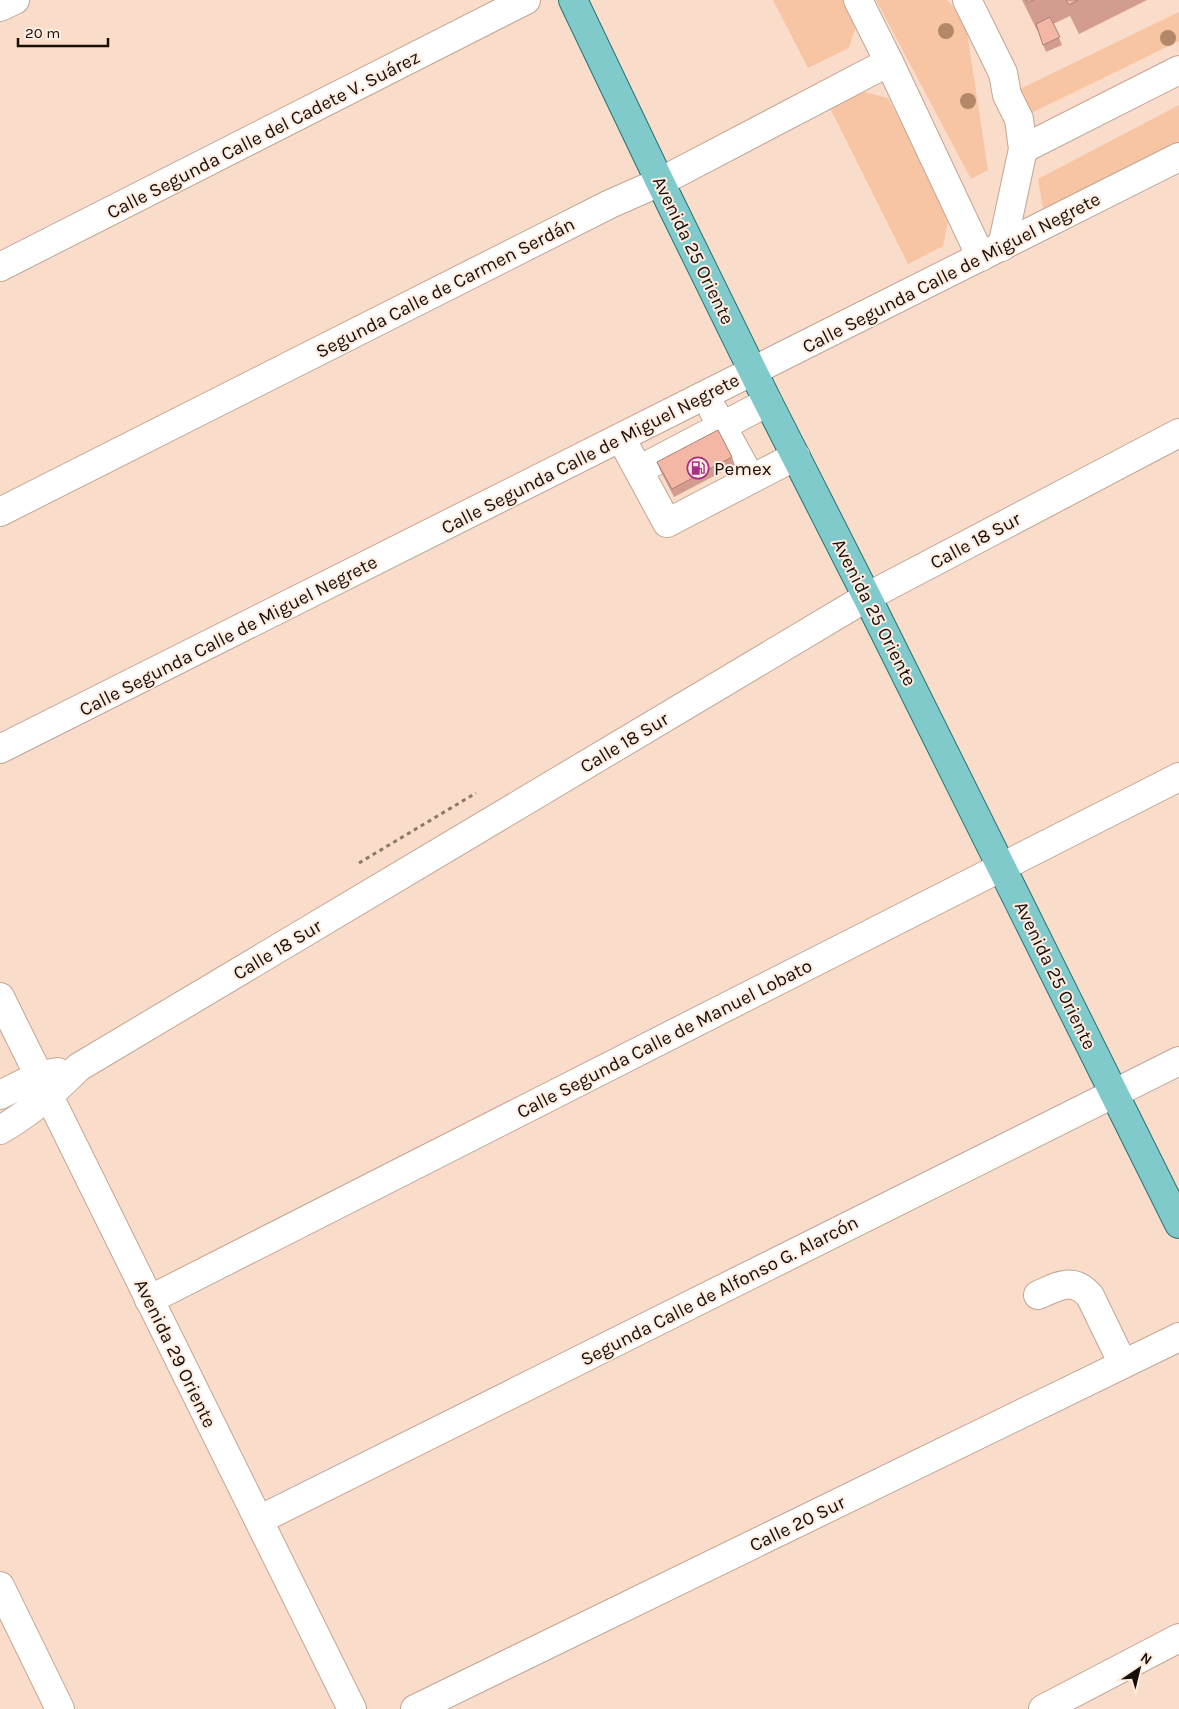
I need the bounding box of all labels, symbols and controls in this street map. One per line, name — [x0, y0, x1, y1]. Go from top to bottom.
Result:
scale bar — [18, 15, 108, 47]
text: 20 m — [25, 24, 60, 42]
street label: Calle Segunda Calle del Cadete V. Suárez — [103, 46, 424, 224]
street label: Avenida 25 Oriente — [648, 173, 739, 328]
street label: Calle Segunda Calle de Miguel Negrete — [799, 188, 1104, 358]
street label: Segunda Calle de Carmen Serdán — [312, 213, 579, 363]
street label: Calle Segunda Calle de Miguel Negrete — [438, 369, 743, 539]
fuel station icon: Pemex — [686, 456, 710, 480]
place label: Pemex — [714, 458, 772, 480]
street label: Calle 18 Sur — [926, 508, 1025, 574]
street label: Avenida 25 Oriente — [827, 535, 921, 690]
street label: Calle Segunda Calle de Miguel Negrete — [76, 551, 381, 721]
street label: Calle 18 Sur — [576, 708, 673, 778]
street label: Avenida 25 Oriente — [1010, 898, 1101, 1053]
street label: Calle 18 Sur — [229, 915, 326, 985]
street label: Calle Segunda Calle de Manuel Lobato — [513, 955, 816, 1123]
street label: Segunda Calle de Alfonso G. Alarcón — [577, 1211, 862, 1371]
street label: Avenida 29 Oriente — [130, 1276, 221, 1431]
street label: Calle 20 Sur — [746, 1491, 849, 1557]
north arrow — [1114, 1644, 1164, 1694]
text: N — [1137, 1649, 1155, 1669]

